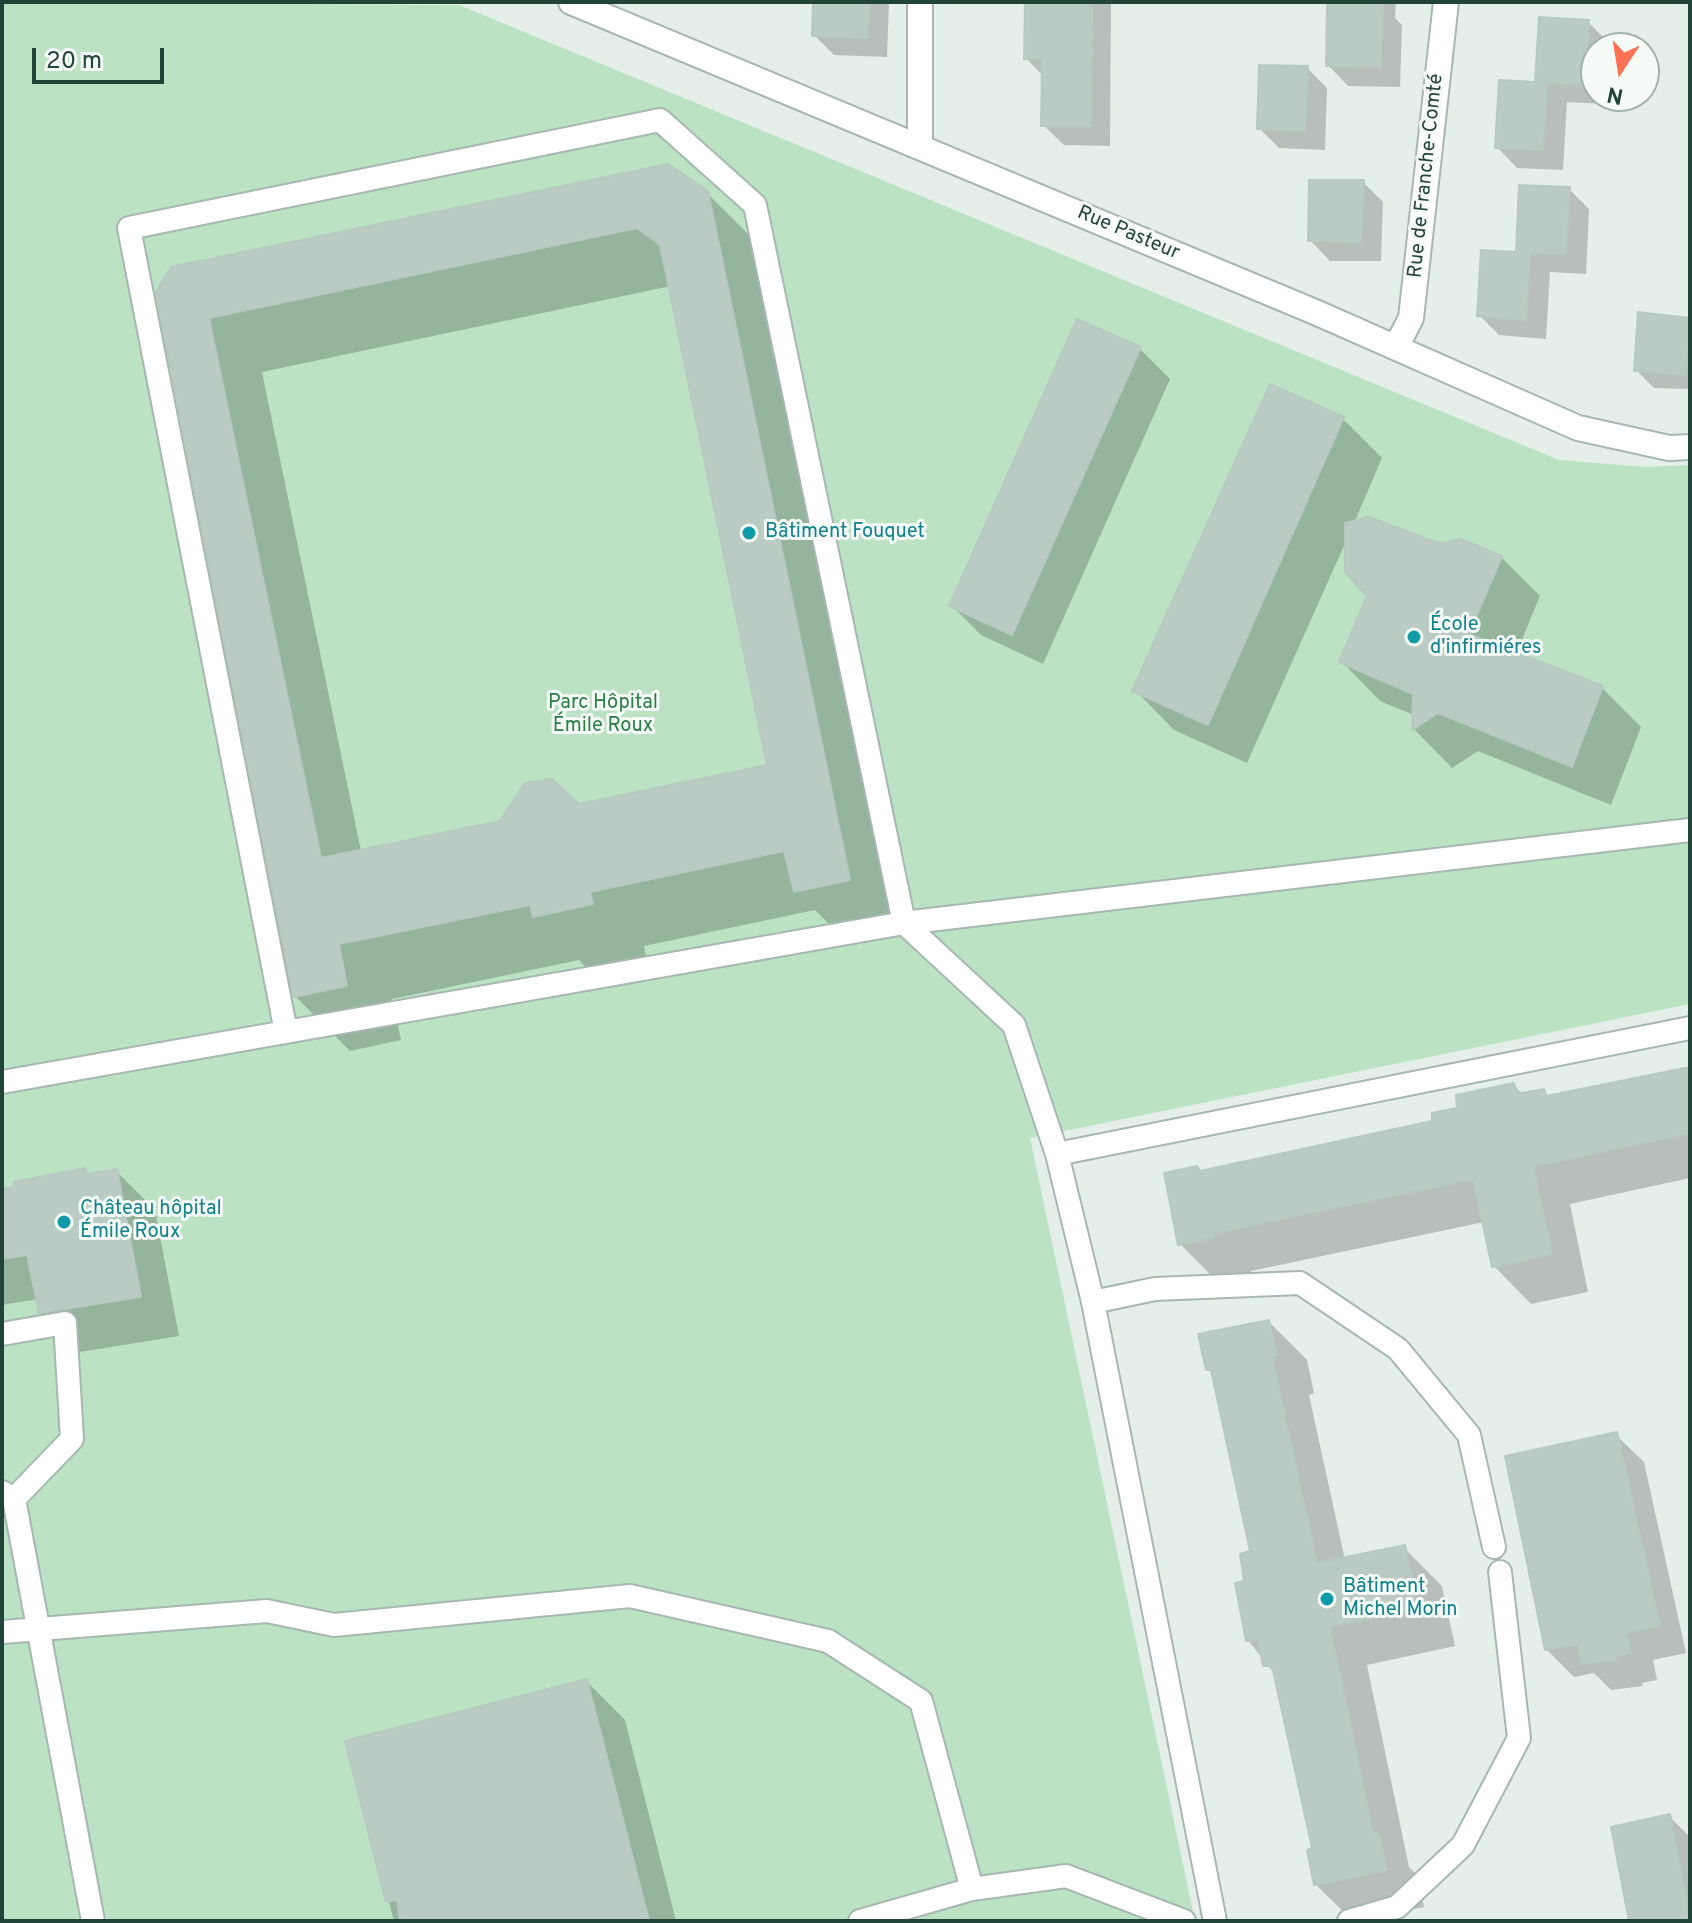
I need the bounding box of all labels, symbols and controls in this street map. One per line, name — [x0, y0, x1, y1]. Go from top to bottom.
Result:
scale bar — [36, 32, 168, 82]
north arrow — [1580, 32, 1660, 112]
text: 20 m — [46, 47, 102, 77]
street label: Rue de Franche-Comté — [1404, 73, 1450, 279]
text: N — [1605, 79, 1626, 109]
street label: Rue Pasteur — [1073, 202, 1183, 266]
place label: Bâtiment Fouquet — [765, 521, 925, 545]
marker: Bâtiment Fouquet — [740, 524, 758, 542]
place label: École d'infirmiéres — [1430, 614, 1541, 661]
marker: École d'infirmiéres — [1405, 628, 1423, 646]
park label: Parc Hôpital Émile Roux — [548, 692, 658, 739]
place label: Château hôpital Émile Roux — [80, 1198, 222, 1245]
marker: Château hôpital Émile Roux — [55, 1213, 73, 1231]
place label: Bâtiment Michel Morin — [1343, 1576, 1458, 1623]
marker: Bâtiment Michel Morin — [1318, 1590, 1336, 1608]

